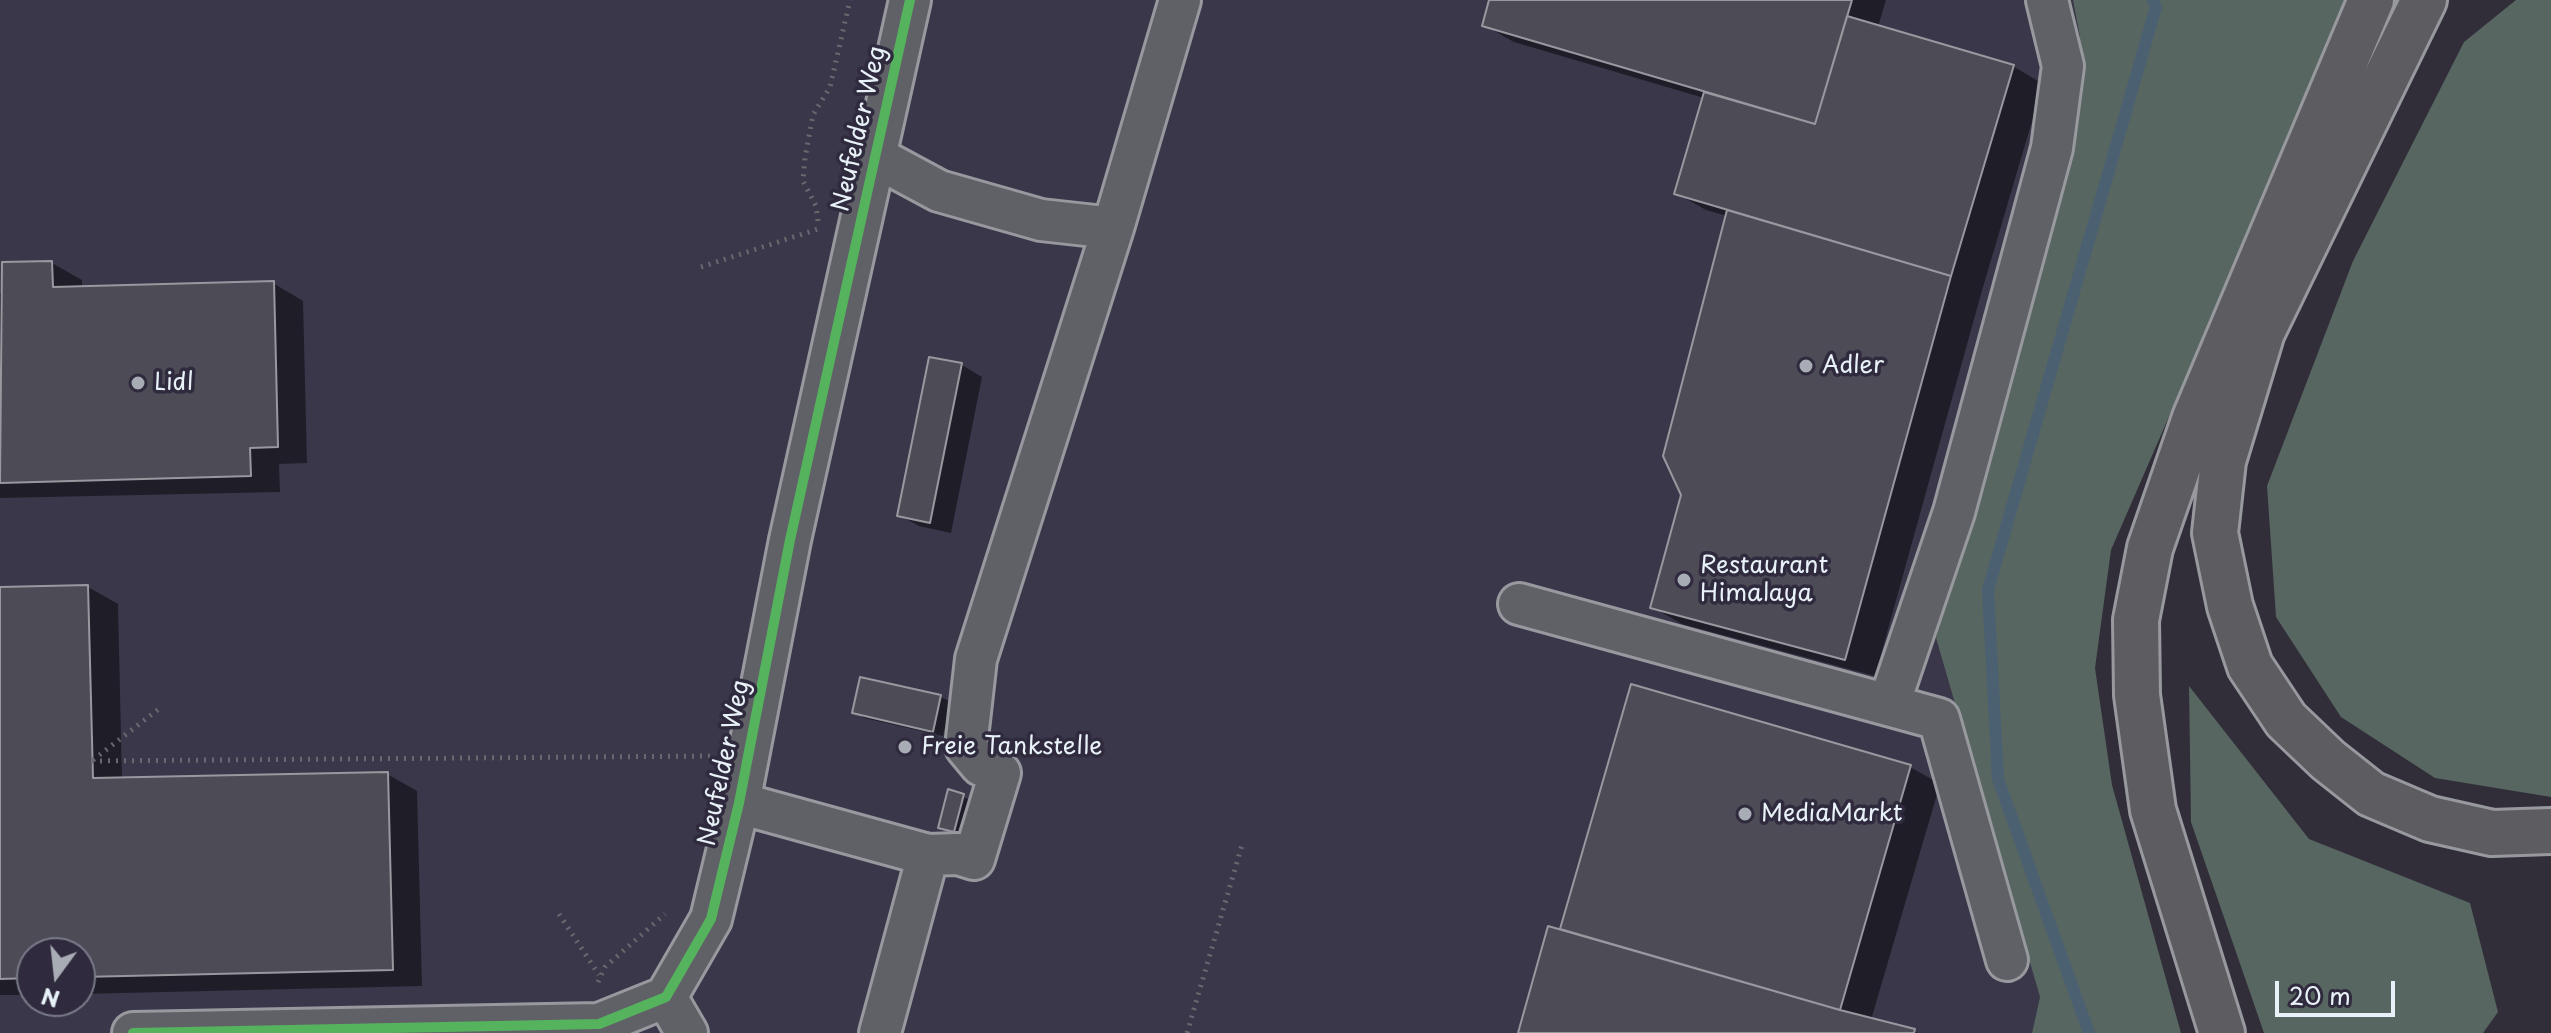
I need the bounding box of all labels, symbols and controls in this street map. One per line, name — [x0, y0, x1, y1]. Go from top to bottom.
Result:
street label: Neufelder Weg — [827, 44, 893, 214]
place label: Adler — [1822, 352, 1884, 380]
marker: Adler — [1797, 357, 1815, 375]
place label: Lidl — [154, 369, 194, 397]
marker: Lidl — [129, 374, 147, 392]
place label: Restaurant Himalaya — [1700, 552, 1828, 608]
marker: Restaurant Himalaya — [1675, 571, 1693, 589]
street label: Neufelder Weg — [693, 677, 757, 849]
place label: Freie Tankstelle — [921, 733, 1102, 761]
marker: Freie Tankstelle — [896, 738, 914, 756]
place label: MediaMarkt — [1761, 800, 1903, 828]
marker: MediaMarkt — [1736, 805, 1754, 823]
north arrow — [16, 937, 96, 1017]
scale bar — [2279, 965, 2399, 1015]
text: 20 m — [2289, 977, 2351, 1013]
text: N — [37, 981, 63, 1017]

